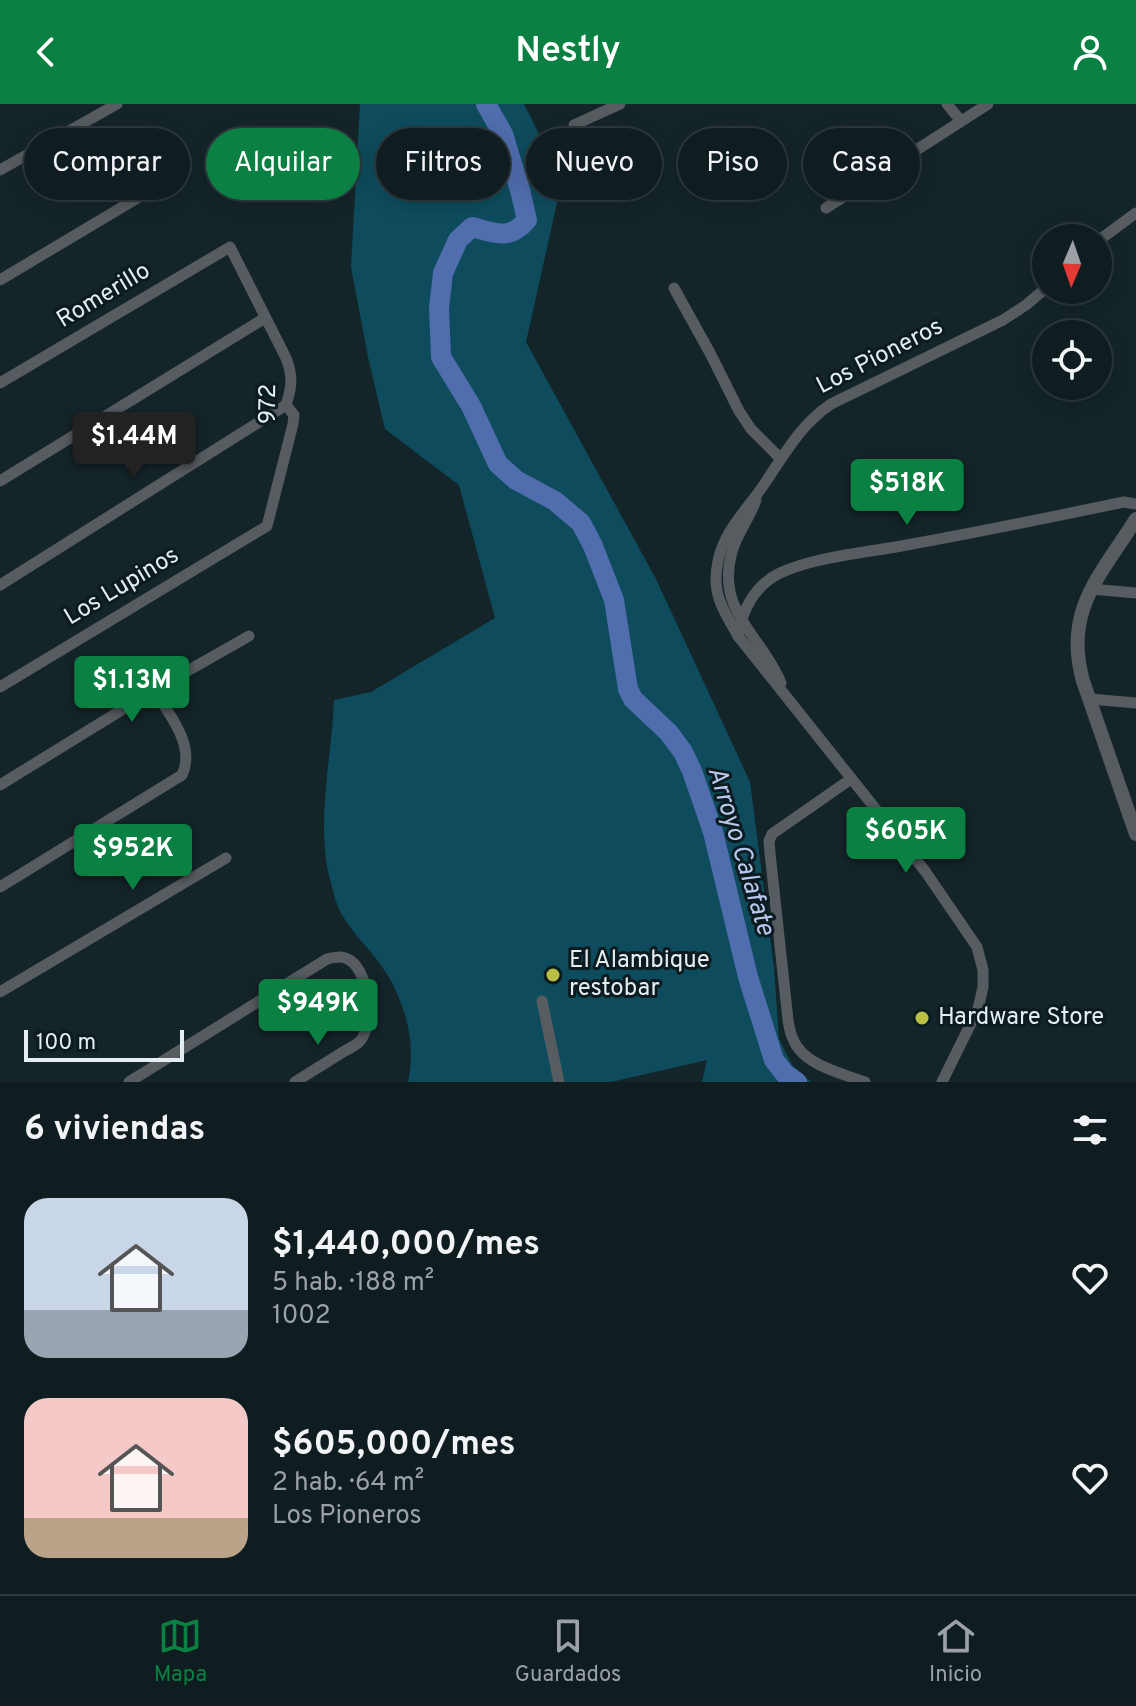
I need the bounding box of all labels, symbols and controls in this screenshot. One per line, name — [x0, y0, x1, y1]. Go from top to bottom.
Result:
text: Nestly — [515, 29, 621, 75]
icon: back — [24, 30, 68, 74]
icon: person — [1068, 30, 1112, 74]
chip: Comprar — [24, 128, 190, 200]
chip: Alquilar — [206, 128, 360, 200]
chip: Filtros — [376, 128, 510, 200]
chip: Nuevo — [526, 128, 662, 200]
chip: Piso — [678, 128, 787, 200]
chip: Casa — [803, 128, 920, 200]
north arrow — [1032, 224, 1112, 304]
map controls — [1032, 224, 1112, 400]
street label: Romerillo — [52, 256, 156, 336]
street label: Los Pioneros — [812, 312, 948, 402]
button: locate — [1032, 320, 1112, 400]
street label: 972 — [254, 384, 284, 424]
pin: $1.44M — [69, 412, 199, 480]
text: $1.44M — [91, 421, 178, 454]
pin: $518K — [851, 459, 963, 527]
text: $518K — [869, 468, 945, 501]
street label: Los Lupinos — [59, 541, 185, 633]
pin: $1.13M — [67, 656, 197, 724]
text: $1.13M — [92, 665, 172, 698]
water label: Arroyo Calafate — [699, 763, 782, 940]
pin: $605K — [850, 807, 962, 875]
text: $605K — [864, 816, 948, 849]
pin: $952K — [77, 824, 189, 892]
text: $952K — [92, 833, 174, 866]
place label: El Alambique restobar — [569, 946, 710, 1004]
marker: El Alambique restobar — [544, 966, 562, 984]
pin: $949K — [262, 979, 374, 1047]
text: $949K — [277, 988, 359, 1021]
place label: Hardware Store — [938, 1003, 1104, 1033]
marker: Hardware Store — [913, 1009, 931, 1027]
scale bar — [24, 1026, 184, 1062]
text: 100 m — [36, 1030, 96, 1057]
icon: filters — [1068, 1108, 1112, 1152]
text: 6 viviendas — [24, 1109, 205, 1152]
text: $1,440,000/mes — [272, 1224, 540, 1267]
icon: home — [88, 1230, 184, 1326]
icon: heart — [1068, 1256, 1112, 1300]
text: 5 hab. · 188 m² — [272, 1267, 434, 1300]
text: 1002 — [272, 1300, 331, 1333]
text: $605,000/mes — [272, 1424, 515, 1467]
icon: home — [88, 1430, 184, 1526]
icon: heart — [1068, 1456, 1112, 1500]
text: 2 hab. · 64 m² — [272, 1467, 424, 1500]
text: Los Pioneros — [272, 1500, 422, 1533]
tab: Mapa — [154, 1614, 207, 1689]
tab: Guardados — [515, 1614, 621, 1689]
tab: Inicio — [929, 1614, 982, 1689]

